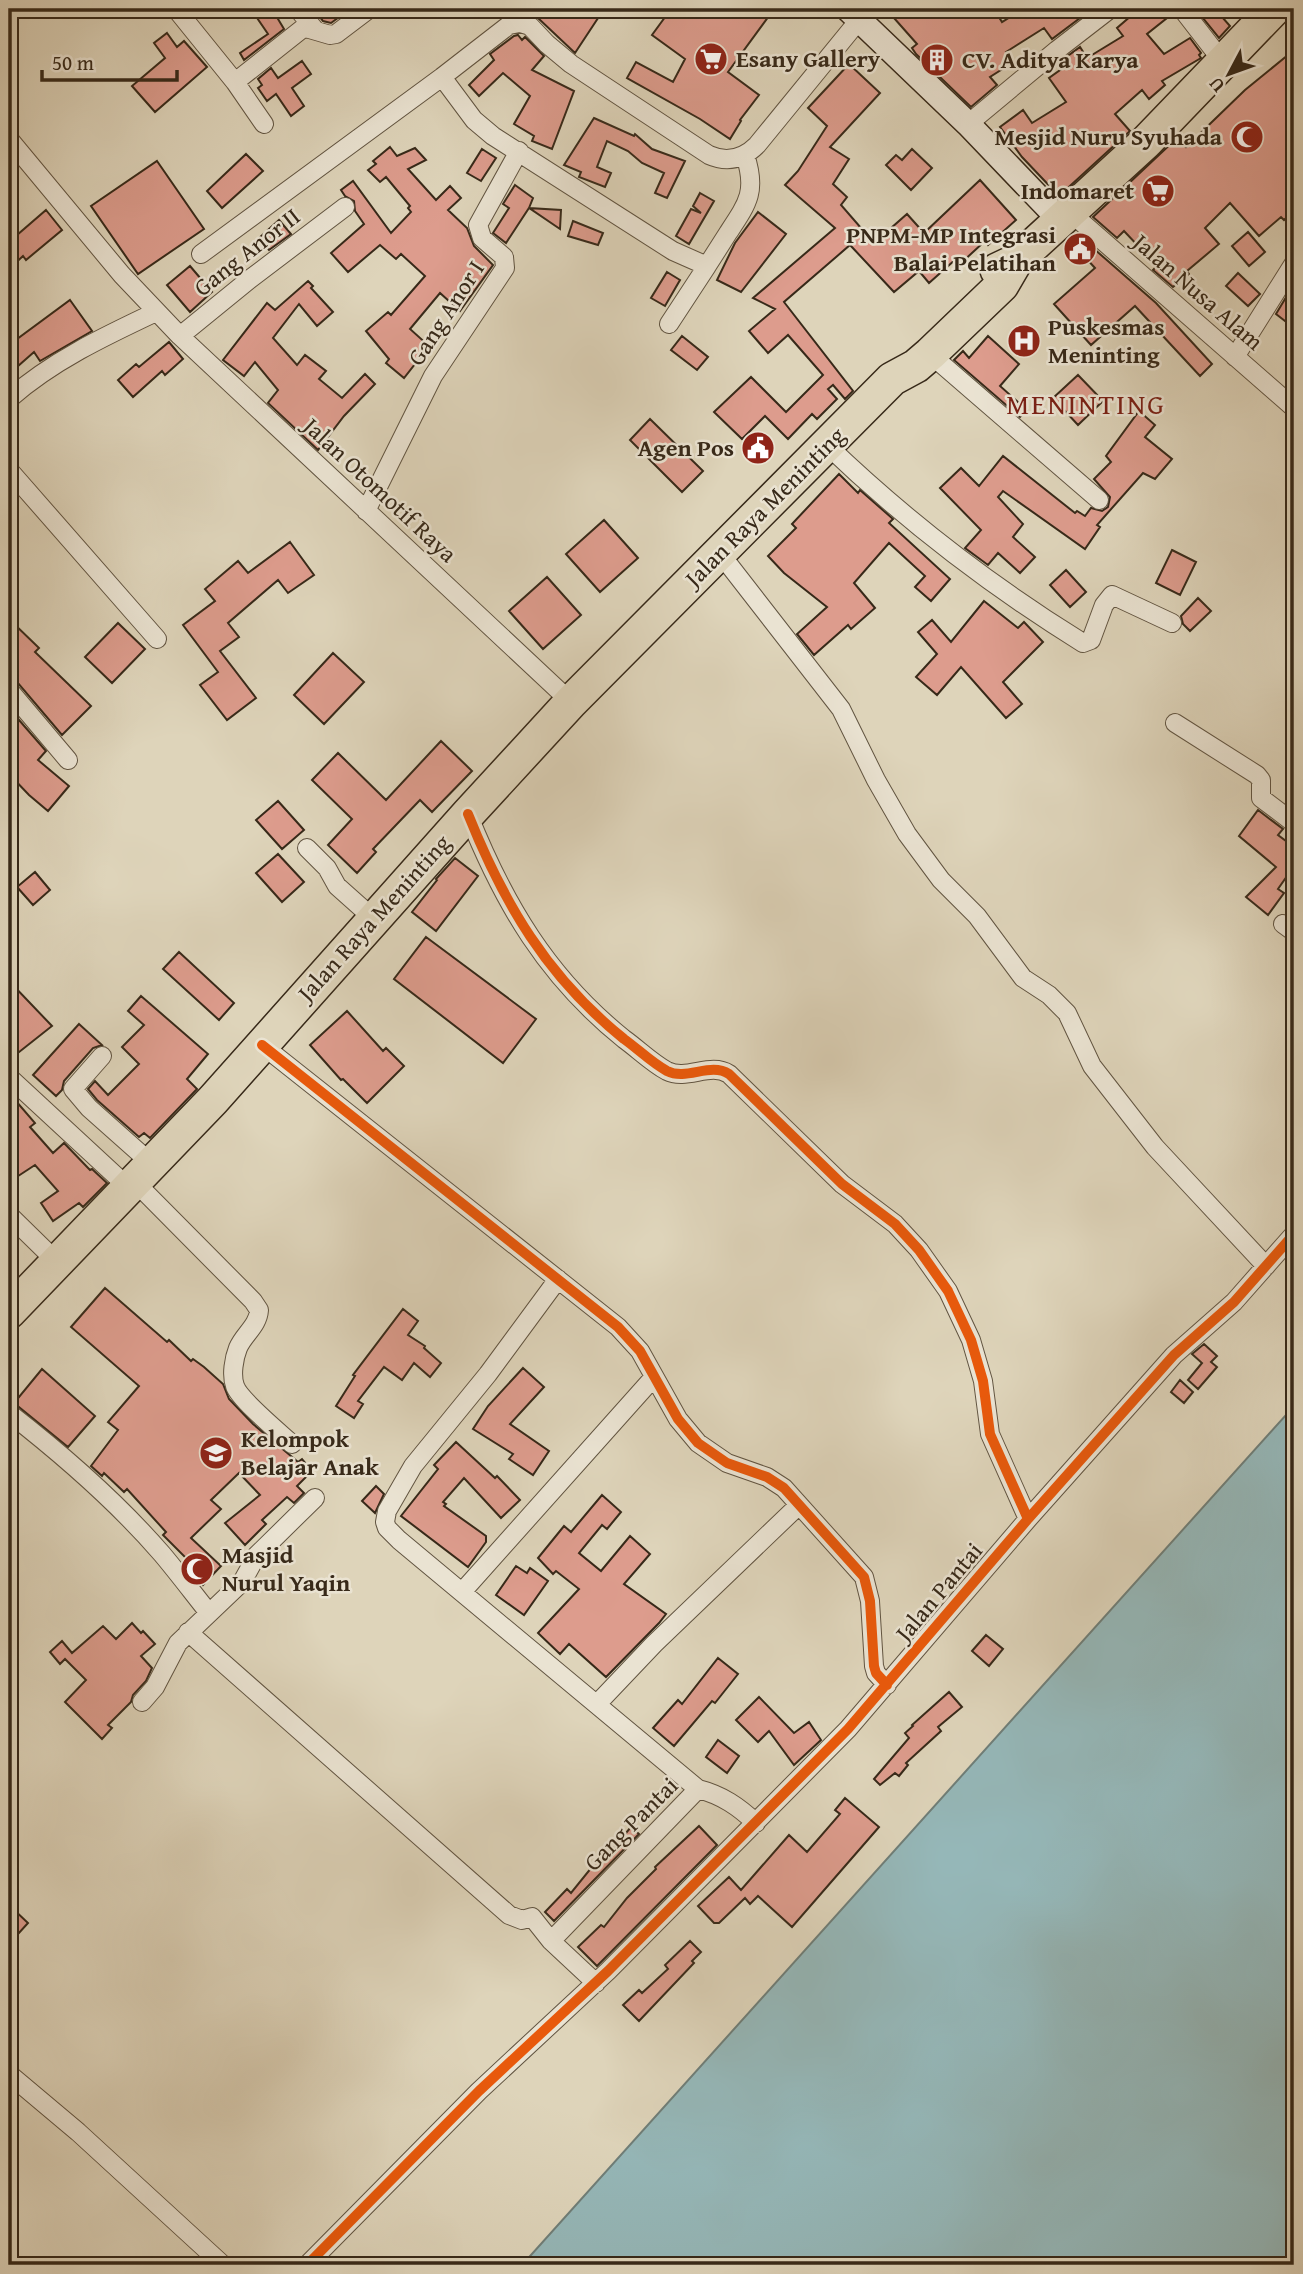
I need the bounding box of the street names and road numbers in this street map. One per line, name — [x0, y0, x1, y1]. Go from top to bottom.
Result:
street label: Gang Anor II — [186, 199, 307, 304]
street label: Jalan Nusa Alam — [1123, 223, 1272, 358]
street label: Gang Anor I — [398, 253, 493, 372]
street label: Jalan Otomotif Raya — [293, 407, 466, 571]
street label: Jalan Raya Meninting — [674, 418, 853, 597]
street label: Jalan Raya Meninting — [287, 826, 458, 1011]
street label: Jalan Pantai — [885, 1534, 991, 1651]
street label: Gang Pantai — [576, 1768, 686, 1879]

